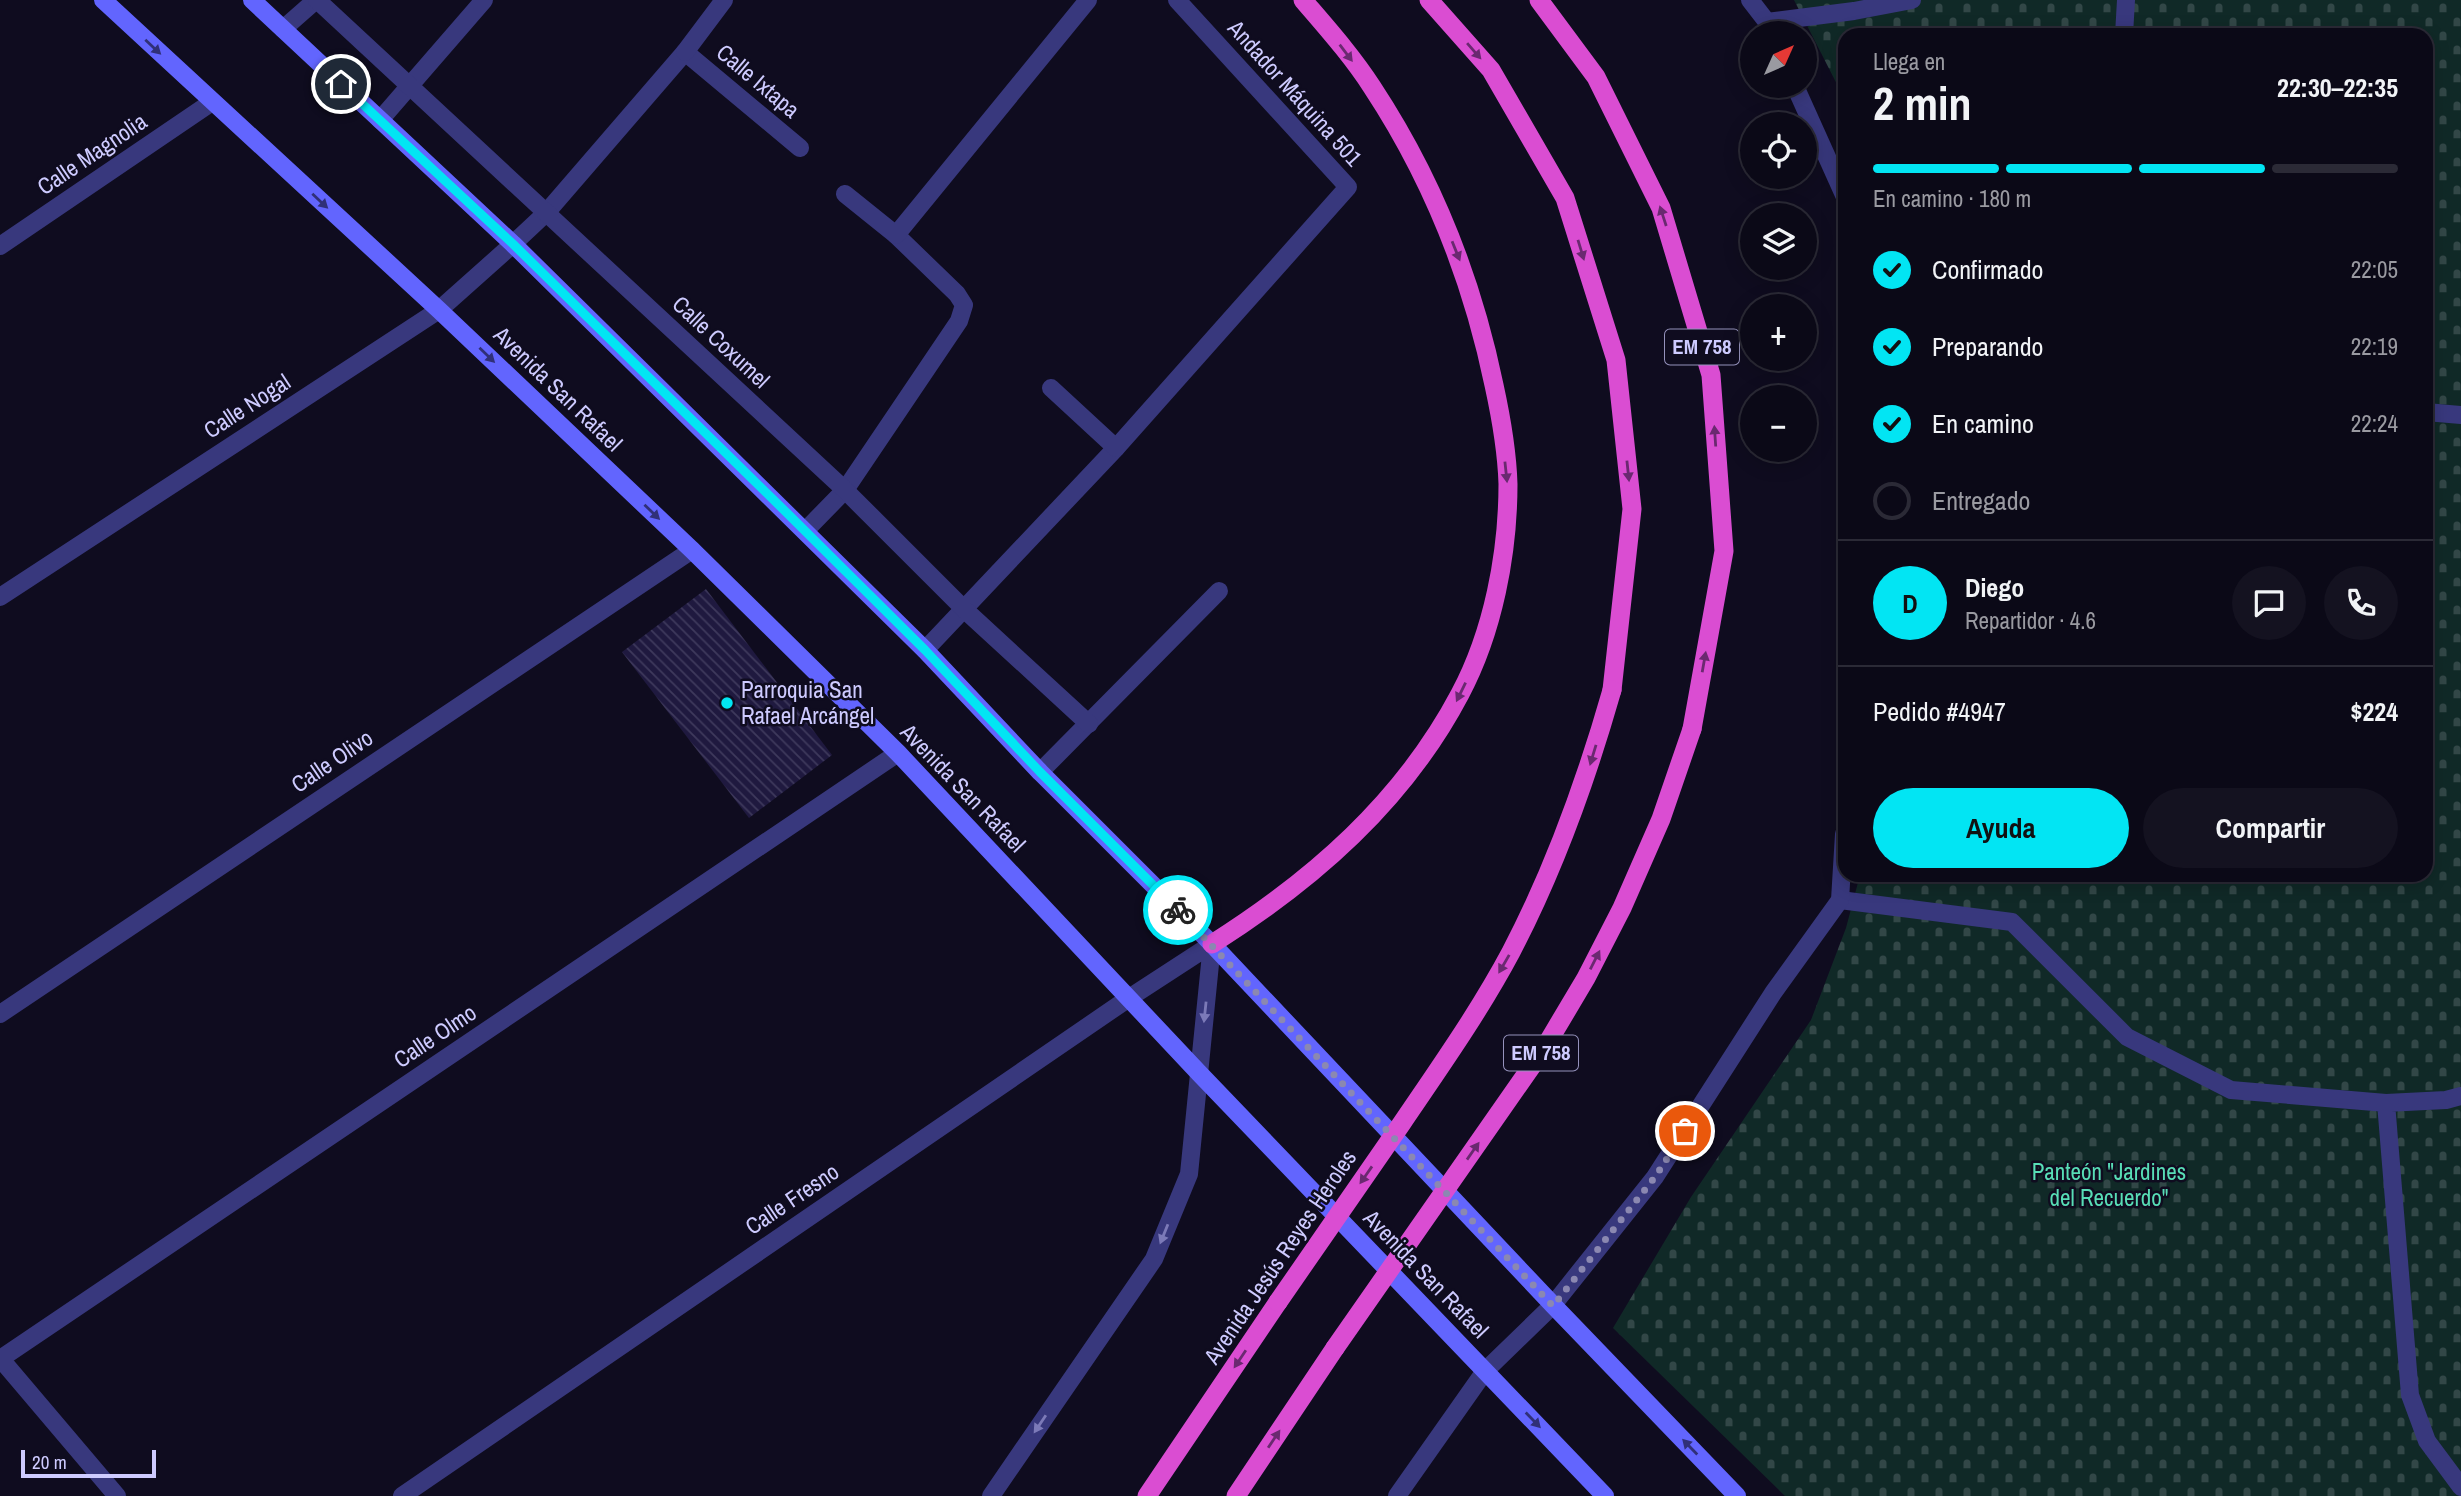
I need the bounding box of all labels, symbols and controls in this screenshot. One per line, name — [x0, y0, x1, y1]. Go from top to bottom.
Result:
street label: Andador Máquina 501 — [1221, 12, 1370, 173]
north arrow — [1740, 21, 1816, 98]
map controls — [1740, 21, 1817, 462]
street label: Calle Ixtapa — [710, 37, 807, 125]
one-way arrow — [144, 38, 161, 54]
one-way arrow — [1466, 42, 1482, 60]
one-way arrow — [1339, 43, 1354, 61]
text: Llega en — [1873, 46, 1945, 77]
pin — [311, 54, 371, 114]
icon: home — [322, 65, 360, 103]
text: 22:30–22:35 — [2277, 70, 2398, 105]
text: 2 min — [1873, 72, 1972, 134]
street label: Calle Magnolia — [31, 105, 153, 202]
button: locate — [1740, 112, 1817, 189]
text: En camino · 180 m — [1873, 183, 2031, 214]
one-way arrow — [311, 192, 328, 208]
button: layers — [1740, 203, 1817, 280]
one-way arrow — [1657, 205, 1668, 226]
one-way arrow — [1577, 240, 1587, 261]
one-way arrow — [1450, 241, 1462, 261]
icon: check — [1873, 251, 1911, 289]
text: Confirmado — [1932, 252, 2043, 287]
text: 22:05 — [2351, 254, 2398, 285]
street label: Calle Coxumel — [666, 288, 777, 395]
button: + — [1740, 294, 1817, 371]
street label: Avenida San Rafael — [487, 319, 629, 458]
icon: check — [1873, 328, 1911, 366]
text: Preparando — [1932, 329, 2043, 364]
road number: EM 758 — [1665, 330, 1739, 364]
text: 22:19 — [2351, 331, 2398, 362]
one-way arrow — [478, 347, 495, 363]
street label: Calle Nogal — [197, 366, 296, 445]
button: − — [1740, 385, 1817, 462]
icon: check — [1873, 405, 1911, 443]
text: En camino — [1932, 406, 2034, 441]
text: 22:24 — [2351, 408, 2398, 439]
one-way arrow — [1709, 425, 1720, 447]
one-way arrow — [1501, 461, 1512, 483]
one-way arrow — [1623, 461, 1634, 483]
text: Entregado — [1932, 483, 2030, 518]
one-way arrow — [643, 504, 661, 520]
button: chat — [2232, 566, 2306, 640]
button: phone — [2324, 566, 2398, 640]
text: Diego — [1965, 570, 2024, 605]
text: D — [1902, 586, 1918, 621]
text: Repartidor · 4.6 — [1965, 605, 2096, 636]
one-way arrow — [1699, 650, 1710, 672]
place label: Parroquia San Rafael Arcángel — [741, 674, 874, 731]
one-way arrow — [1455, 682, 1466, 702]
text: Pedido #4947 — [1873, 694, 2006, 729]
text: $224 — [2351, 694, 2398, 729]
marker: Parroquia San Rafael Arcángel — [719, 695, 735, 711]
street label: Avenida San Rafael — [893, 716, 1033, 859]
street label: Calle Olivo — [285, 722, 379, 799]
one-way arrow — [1588, 745, 1598, 766]
button: Ayuda — [1873, 788, 2129, 868]
button: Compartir — [2143, 788, 2398, 868]
courier — [1143, 875, 1213, 945]
icon: bike — [1159, 891, 1197, 929]
one-way arrow — [1590, 950, 1601, 970]
one-way arrow — [1498, 955, 1510, 974]
street label: Calle Olmo — [387, 997, 482, 1075]
one-way arrow — [1199, 1001, 1210, 1023]
road number: EM 758 — [1504, 1036, 1578, 1070]
pin — [1655, 1101, 1715, 1161]
icon: bag — [1666, 1112, 1704, 1150]
one-way arrow — [1466, 1142, 1480, 1160]
street label: Avenida Jesús Reyes Heroles — [1196, 1143, 1363, 1371]
street label: Calle Fresno — [739, 1156, 845, 1241]
park label: Panteón "Jardines del Recuerdo" — [2032, 1156, 2186, 1213]
one-way arrow — [1359, 1166, 1373, 1184]
street label: Avenida San Rafael — [1356, 1202, 1496, 1345]
one-way arrow — [1159, 1224, 1170, 1245]
one-way arrow — [1234, 1349, 1247, 1368]
one-way arrow — [1524, 1412, 1541, 1429]
one-way arrow — [1033, 1415, 1047, 1433]
one-way arrow — [1267, 1430, 1281, 1448]
one-way arrow — [1682, 1439, 1698, 1455]
scale bar — [21, 1447, 156, 1479]
text: 20 m — [32, 1449, 67, 1475]

